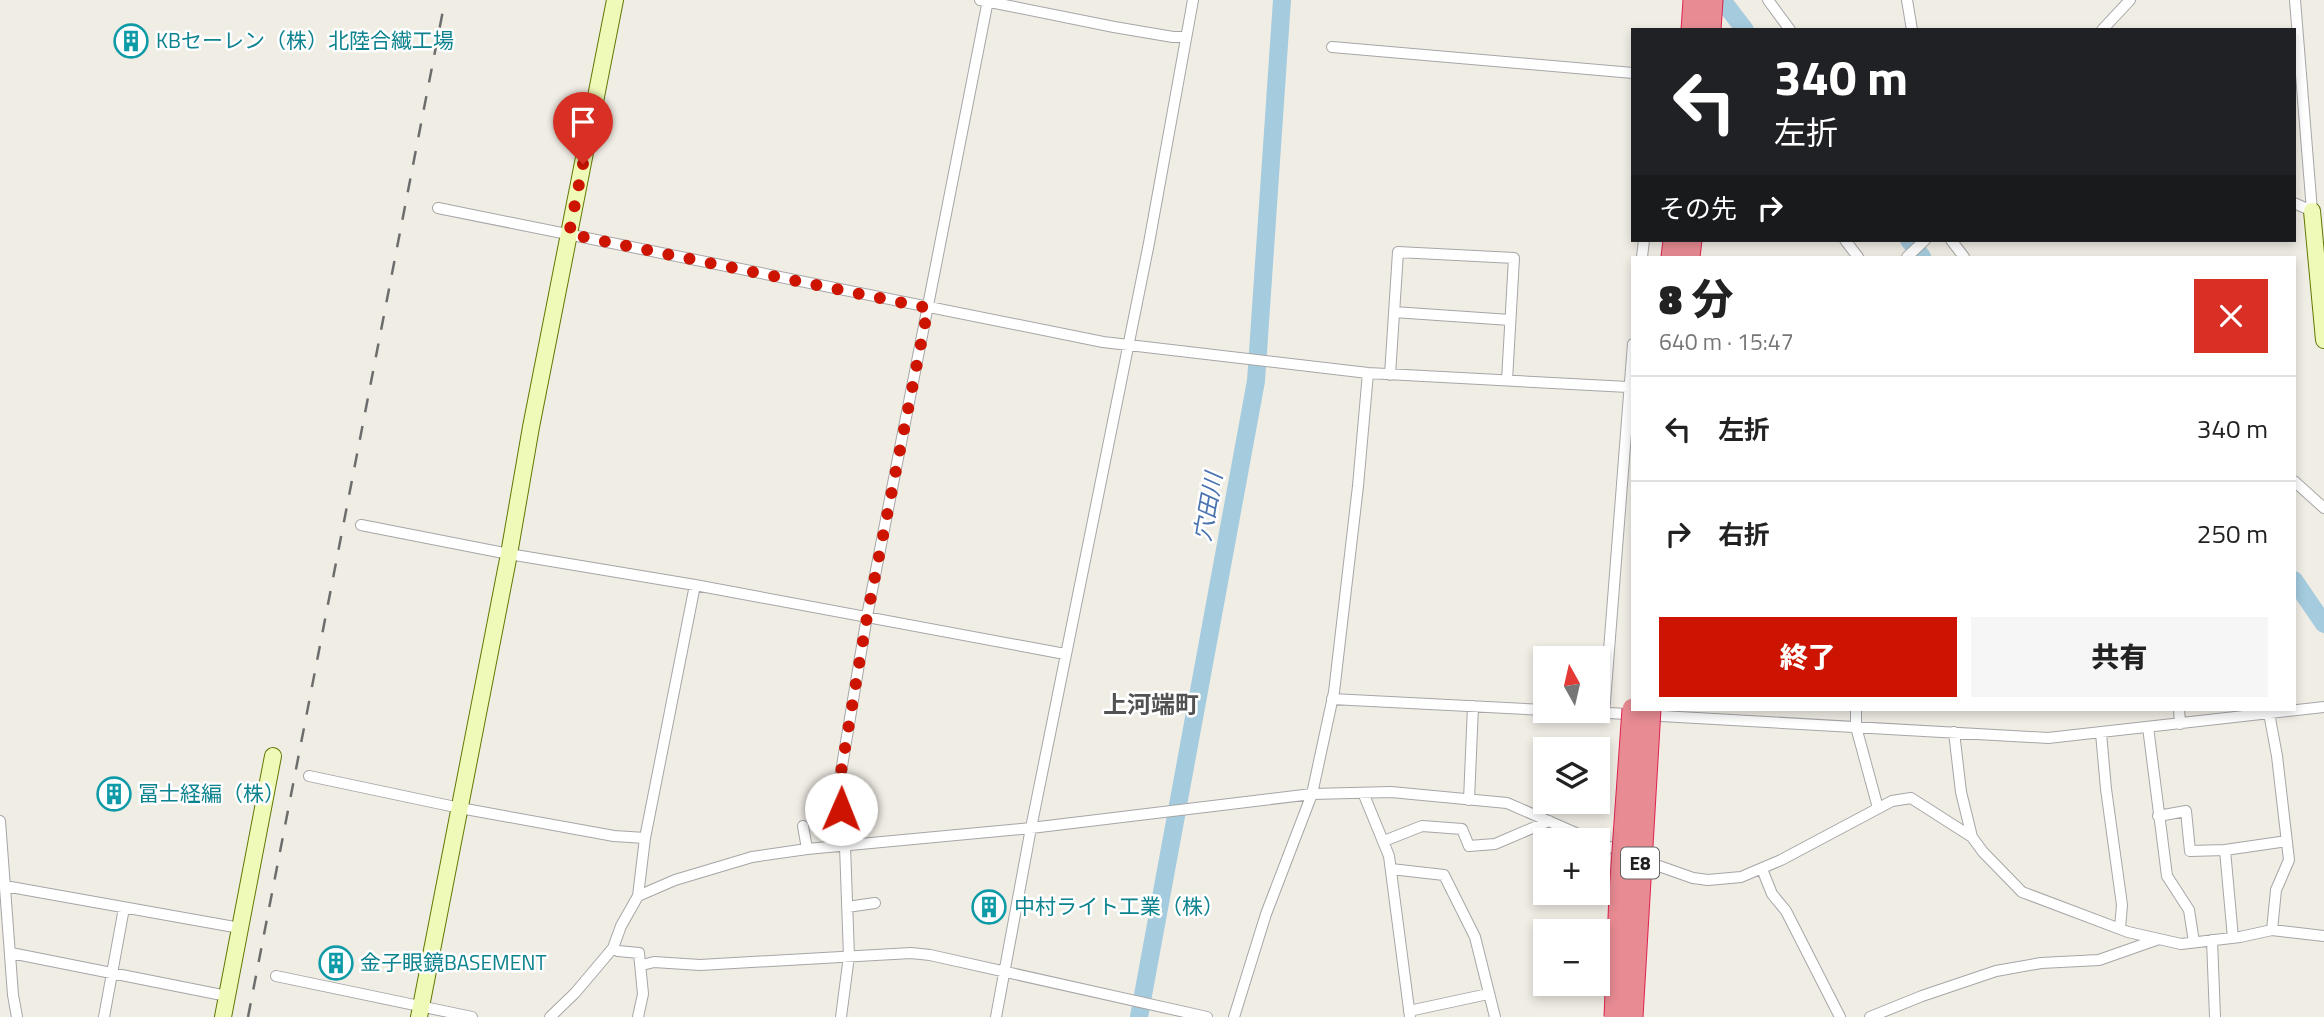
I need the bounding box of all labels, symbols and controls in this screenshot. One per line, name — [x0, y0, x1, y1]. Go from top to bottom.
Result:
building icon: KBセーレン（株）北陸合繊工場 — [112, 22, 150, 60]
place label: KBセーレン（株）北陸合繊工場 — [156, 24, 454, 56]
text: 340 m — [1774, 39, 1908, 114]
icon: left — [1659, 56, 1750, 147]
pin — [553, 92, 613, 164]
icon: arrive — [564, 103, 602, 141]
text: 左折 — [1774, 108, 1838, 156]
text: その先 — [1659, 189, 1737, 228]
icon: right — [1751, 189, 1789, 227]
text: 8 分 — [1659, 266, 1733, 330]
button: close — [2194, 279, 2268, 353]
text: 640 m · 15:47 — [1659, 324, 1794, 359]
text: 340 m — [2197, 409, 2268, 448]
icon: left — [1659, 410, 1697, 448]
text: 左折 — [1718, 410, 1770, 449]
water label: 穴田川 — [1184, 467, 1231, 544]
text: 250 m — [2197, 514, 2268, 553]
icon: right — [1659, 515, 1697, 553]
text: 右折 — [1718, 515, 1770, 554]
button: 終了 — [1659, 617, 1957, 697]
button: 共有 — [1971, 617, 2268, 697]
north arrow — [1533, 646, 1610, 723]
map controls — [1533, 646, 1610, 996]
district label: 上河端町 — [1103, 686, 1199, 722]
button: layers — [1533, 737, 1610, 814]
position arrow — [804, 772, 878, 846]
building icon: 冨士経編（株） — [95, 775, 133, 813]
place label: 冨士経編（株） — [138, 777, 285, 809]
button: + — [1533, 828, 1610, 905]
road number: E8 — [1621, 848, 1659, 878]
building icon: 中村ライト工業（株） — [970, 888, 1008, 926]
place label: 中村ライト工業（株） — [1014, 890, 1224, 922]
button: − — [1533, 919, 1610, 996]
building icon: 金子眼鏡BASEMENT — [317, 944, 355, 982]
place label: 金子眼鏡BASEMENT — [360, 946, 547, 978]

